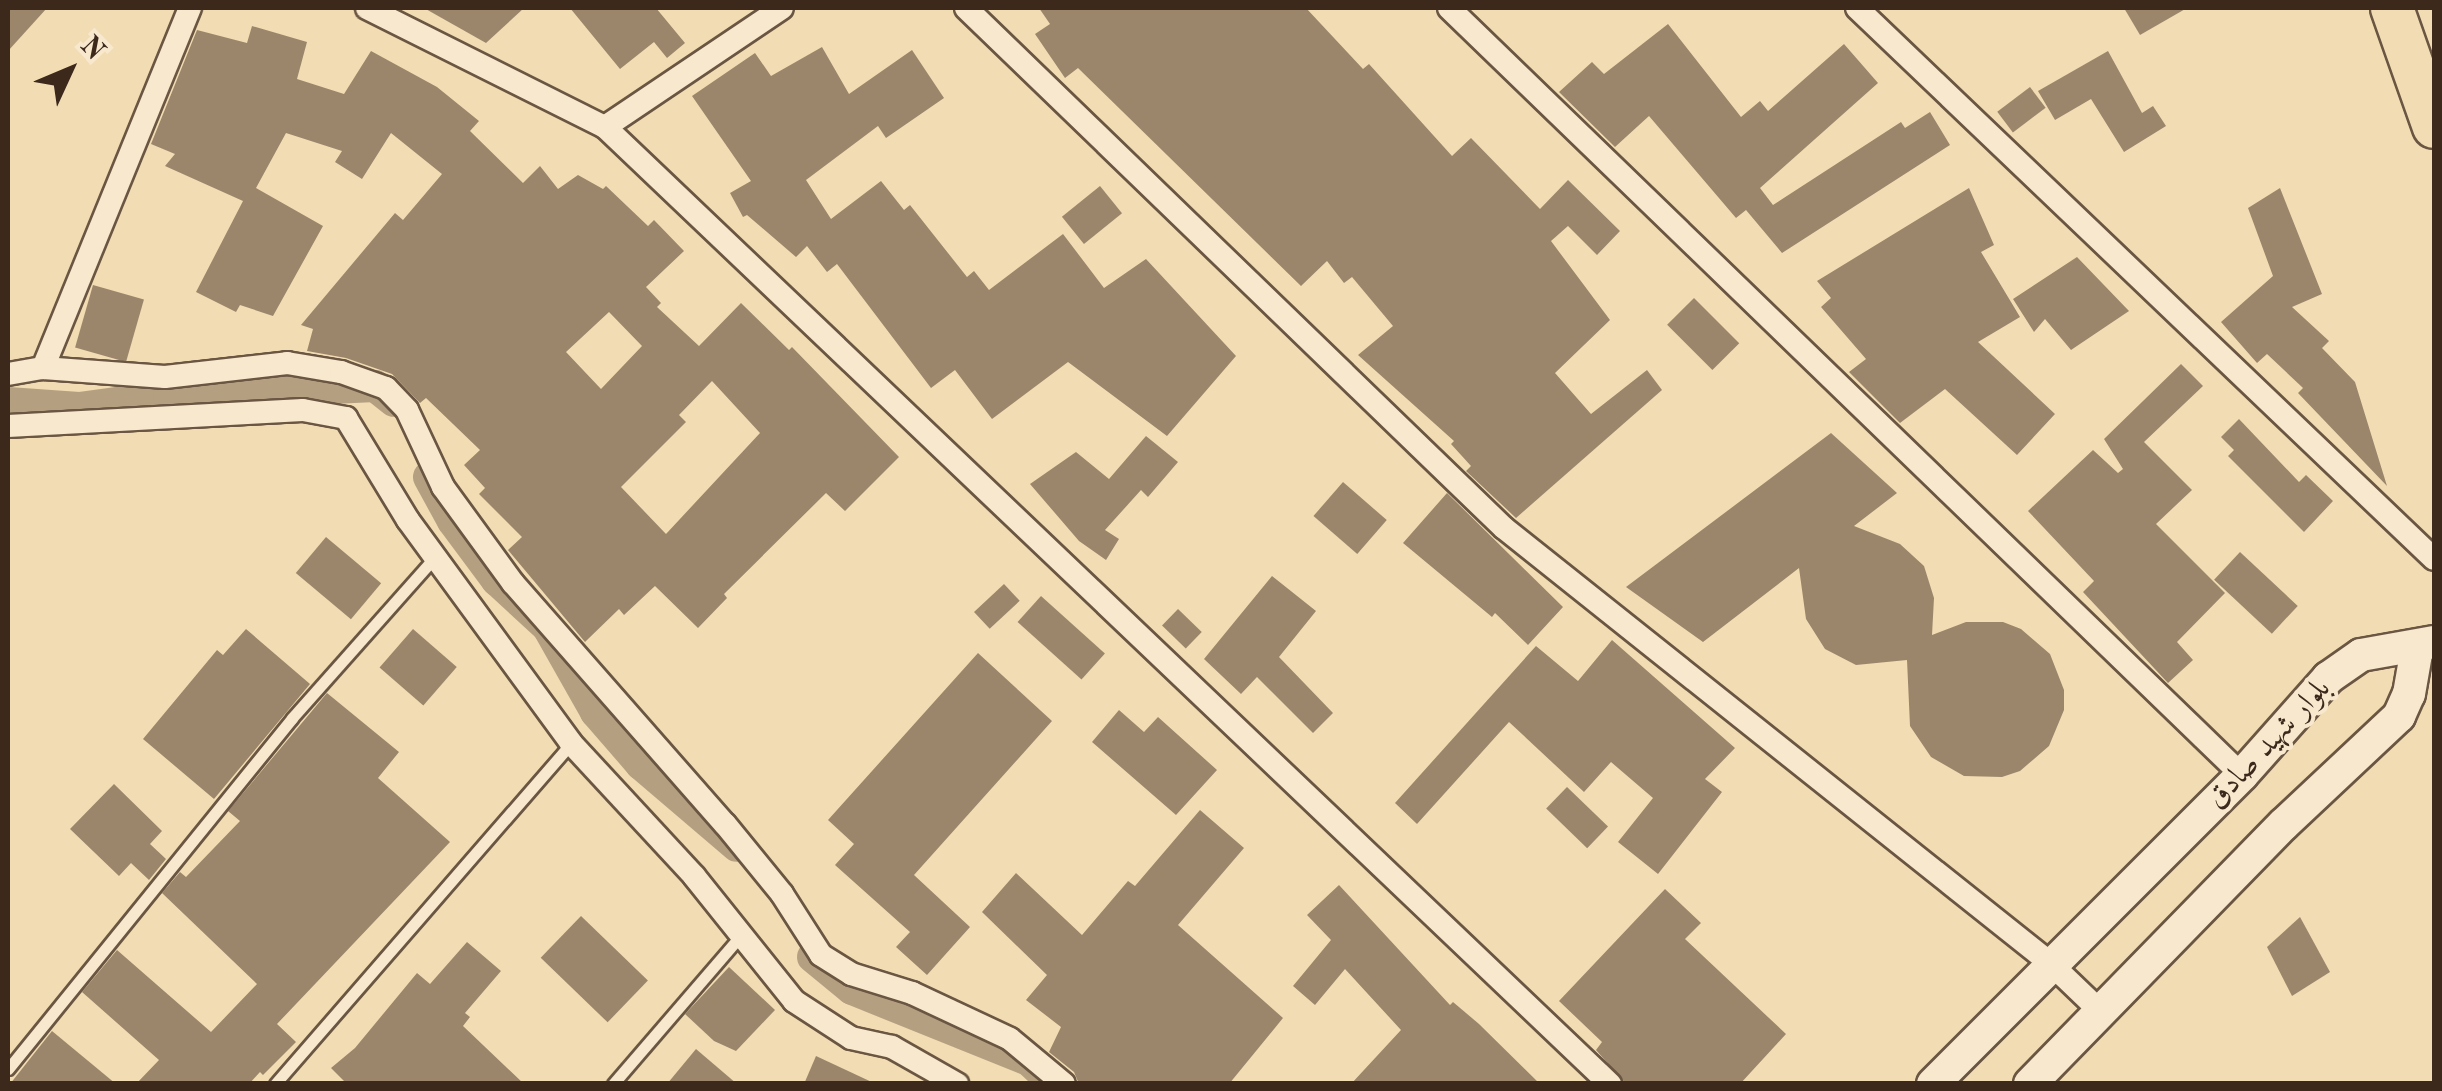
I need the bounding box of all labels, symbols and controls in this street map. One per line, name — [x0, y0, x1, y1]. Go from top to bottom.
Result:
north arrow — [20, 20, 120, 120]
text: N — [74, 32, 109, 67]
street label: بلوار شهید صادق — [2199, 671, 2339, 817]

